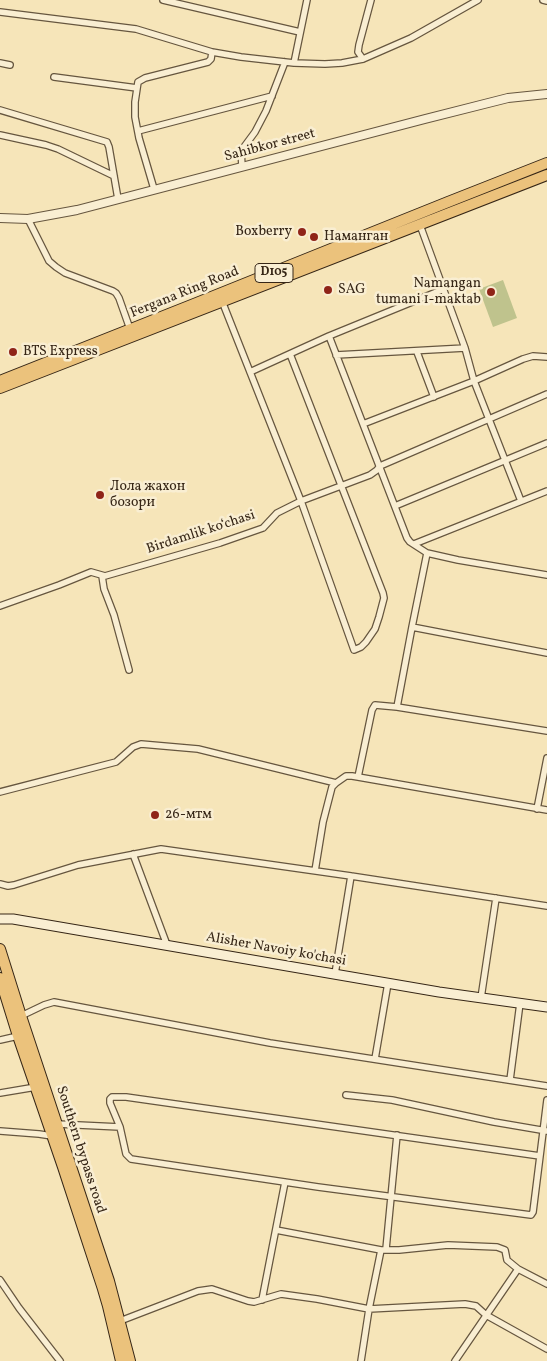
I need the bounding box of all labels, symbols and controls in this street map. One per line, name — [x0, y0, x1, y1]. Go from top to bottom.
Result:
street label: Sahibkor street — [223, 126, 317, 166]
place label: Boxberry — [235, 224, 292, 240]
marker: Boxberry — [296, 226, 308, 238]
place label: Наманган — [324, 229, 388, 245]
marker: Наманган — [308, 231, 320, 243]
street label: Fergana Ring Road — [128, 264, 242, 322]
road number: D105 — [255, 264, 293, 282]
place label: Namangan tumani 1-maktab — [376, 276, 481, 308]
place label: SAG — [338, 282, 366, 298]
marker: SAG — [322, 284, 334, 296]
marker: Namangan tumani 1-maktab — [485, 286, 497, 298]
place label: BTS Express — [23, 344, 98, 360]
marker: BTS Express — [7, 346, 19, 358]
place label: Лола жахон бозори — [110, 479, 185, 512]
marker: Лола жахон бозори — [94, 489, 106, 501]
street label: Birdamlik koʻchasi — [145, 508, 257, 558]
place label: 26-мтм — [165, 807, 212, 823]
marker: 26-мтм — [149, 809, 161, 821]
street label: Alisher Navoiy ko'chasi — [205, 929, 347, 971]
street label: Southern bypass road — [51, 1084, 109, 1216]

